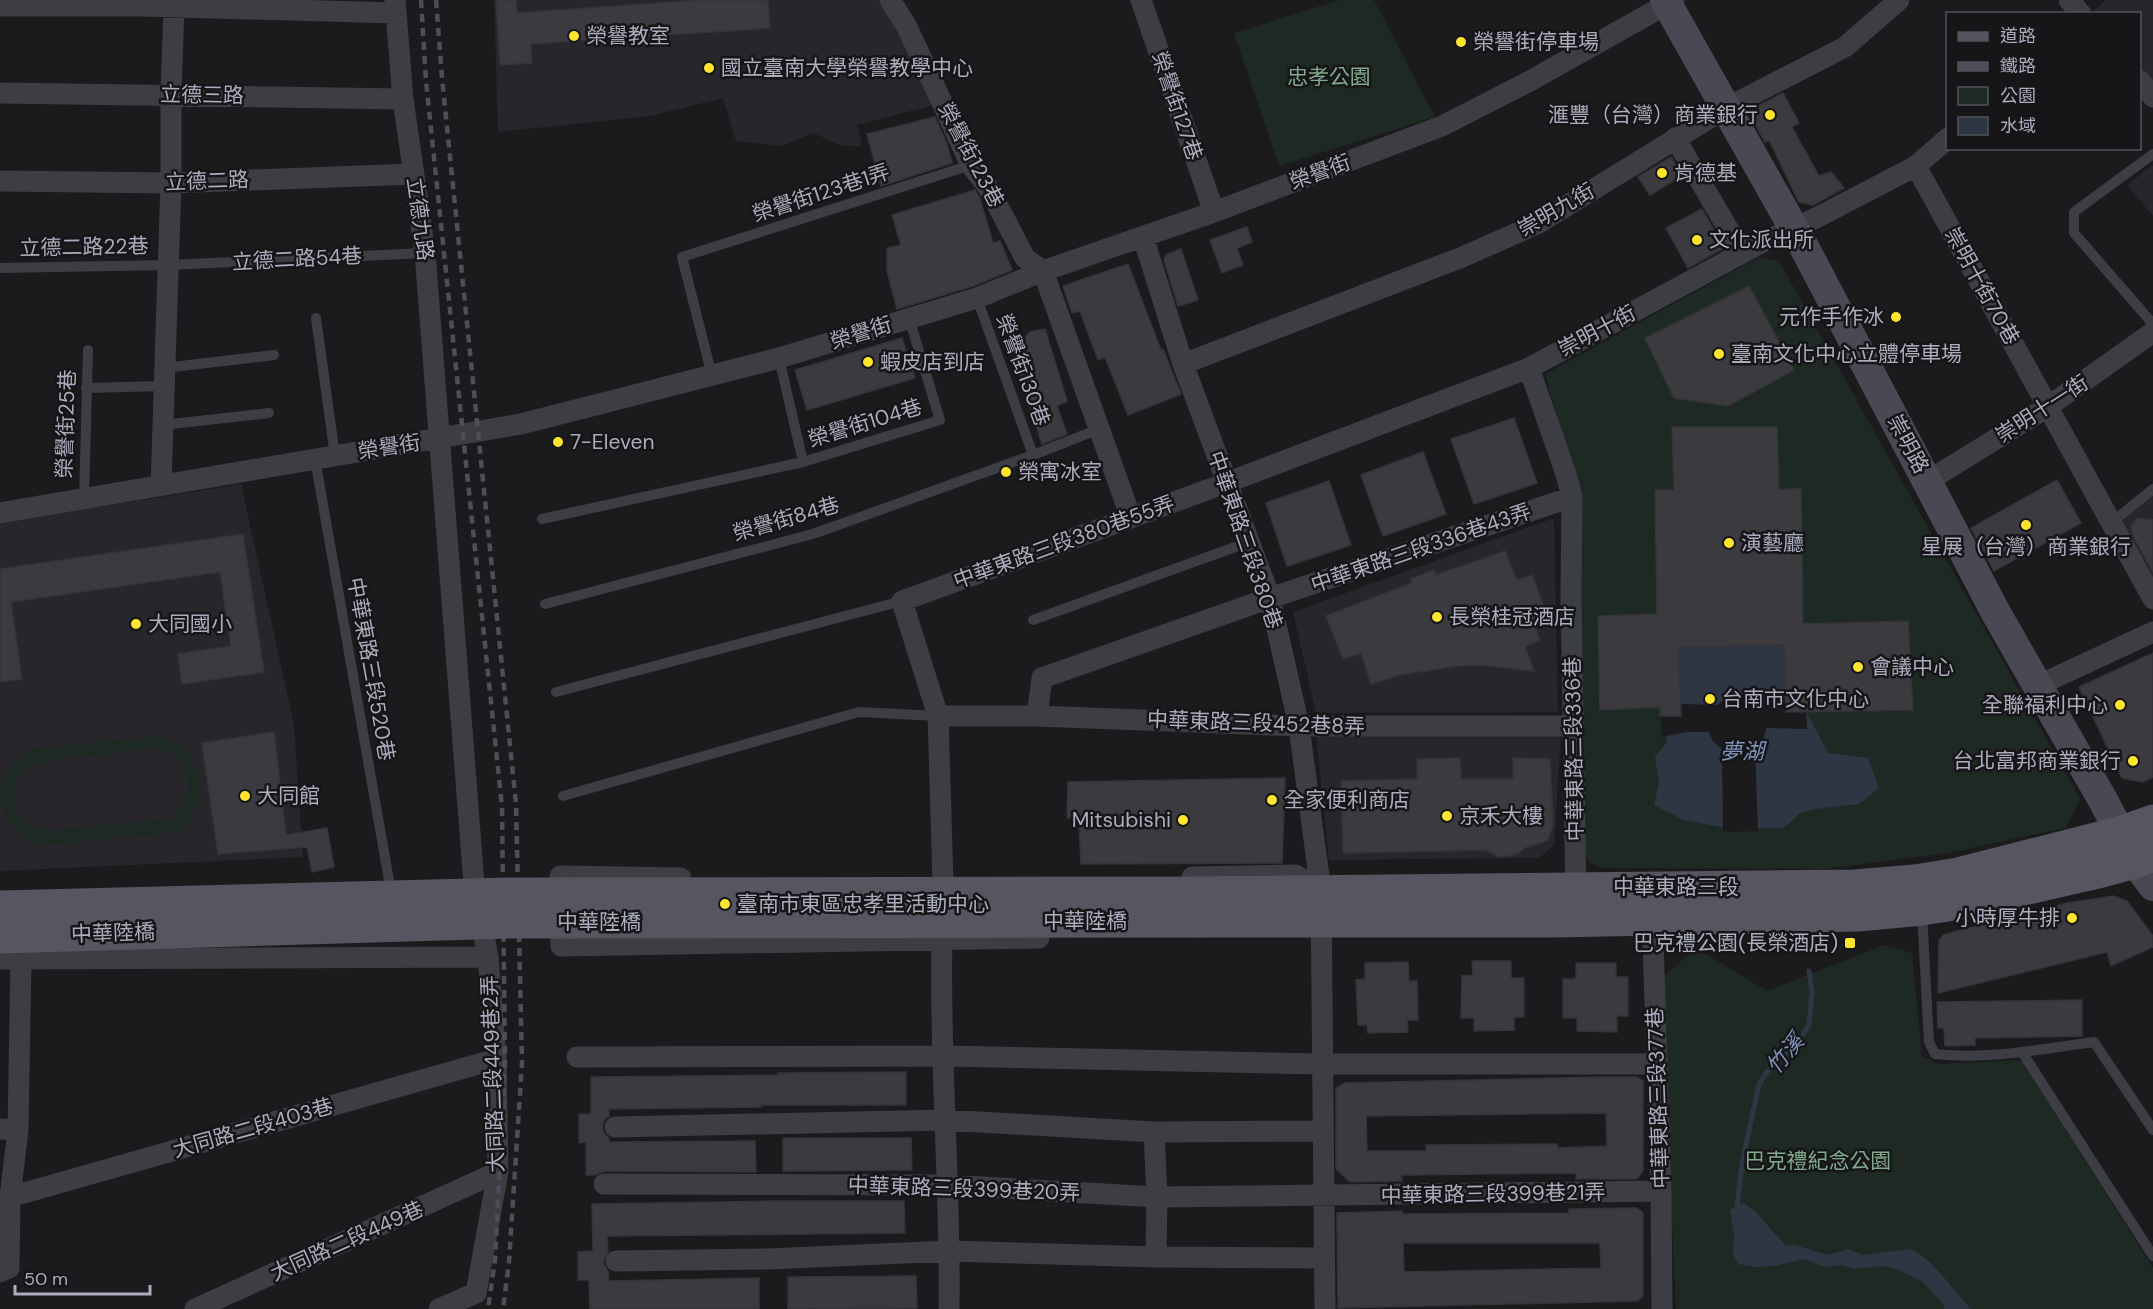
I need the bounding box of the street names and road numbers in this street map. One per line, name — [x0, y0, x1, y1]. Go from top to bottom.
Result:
street label: 榮譽街127巷 — [1145, 48, 1209, 164]
street label: 立德三路 — [160, 80, 244, 110]
street label: 榮譽街123巷 — [932, 98, 1010, 212]
street label: 榮譽街 — [1286, 148, 1354, 196]
street label: 榮譽街123巷1弄 — [749, 158, 893, 228]
street label: 立德二路 — [165, 166, 249, 196]
street label: 立德九路 — [400, 175, 440, 263]
street label: 崇明九街 — [1513, 177, 1599, 243]
street label: 崇明十街70巷 — [1938, 222, 2026, 350]
street label: 立德二路22巷 — [19, 232, 149, 262]
street label: 立德二路54巷 — [231, 242, 363, 276]
street label: 崇明十街 — [1553, 299, 1641, 363]
street label: 榮譽街 — [827, 310, 895, 356]
street label: 榮譽街130巷 — [990, 310, 1056, 430]
street label: 榮譽街25巷 — [50, 369, 82, 479]
street label: 崇明十一街 — [1990, 369, 2094, 449]
street label: 榮譽街104巷 — [805, 392, 925, 454]
street label: 崇明路 — [1881, 410, 1935, 478]
street label: 榮譽街 — [356, 428, 422, 466]
street label: 中華東路三段380巷 — [1201, 447, 1289, 633]
street label: 中華東路三段380巷55弄 — [950, 489, 1178, 595]
street label: 榮譽街84巷 — [730, 490, 842, 548]
street label: 中華東路三段336巷43弄 — [1307, 497, 1535, 599]
street label: 中華東路三段520巷 — [341, 575, 401, 763]
street label: 中華東路三段336巷 — [1558, 656, 1590, 842]
street label: 中華東路三段452巷8弄 — [1147, 705, 1365, 741]
street label: 中華東路三段 — [1613, 873, 1739, 901]
street label: 中華陸橋 — [1043, 907, 1127, 935]
street label: 中華陸橋 — [557, 908, 641, 936]
street label: 中華陸橋 — [71, 918, 155, 948]
street label: 大同路二段449巷2弄 — [476, 975, 510, 1173]
street label: 中華東路三段377巷 — [1641, 1007, 1675, 1189]
street label: 大同路二段403巷 — [170, 1092, 336, 1164]
street label: 中華東路三段399巷20弄 — [847, 1171, 1081, 1207]
street label: 中華東路三段399巷21弄 — [1380, 1178, 1606, 1210]
street label: 大同路二段449巷 — [266, 1195, 428, 1287]

